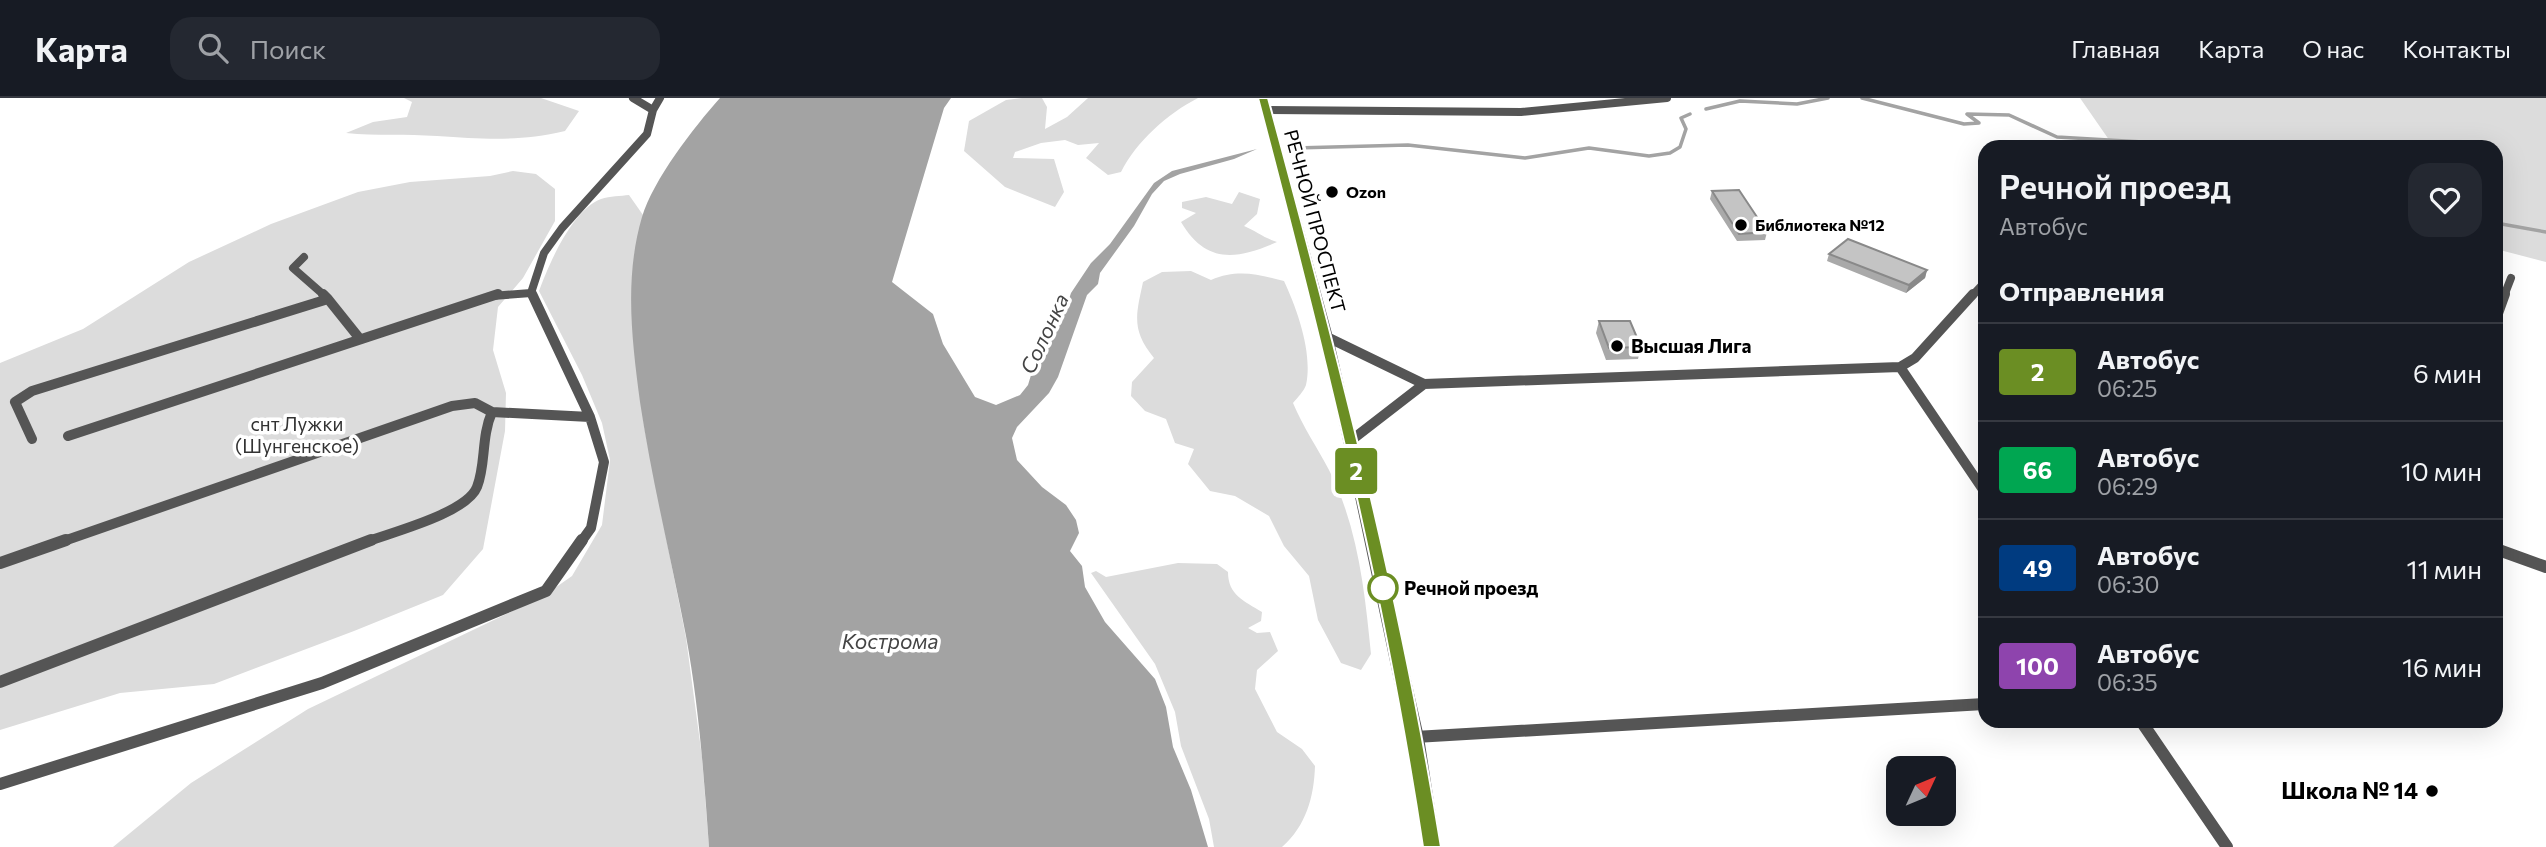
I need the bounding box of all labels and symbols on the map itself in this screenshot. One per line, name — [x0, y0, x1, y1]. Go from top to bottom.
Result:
street label: РЕЧНОЙ ПРОСПЕКТ — [1280, 127, 1351, 315]
place label: Ozon — [1346, 182, 1386, 201]
marker: Ozon — [1324, 184, 1340, 200]
place label: Библиотека №12 — [1755, 215, 1885, 234]
marker: Библиотека №12 — [1733, 217, 1749, 233]
water label: Солонка — [1014, 289, 1073, 377]
place label: Высшая Лига — [1631, 334, 1752, 357]
marker: Высшая Лига — [1609, 338, 1625, 354]
park label: снт Лужки (Шунгенское) — [235, 412, 359, 457]
line badge: 2 — [1333, 448, 1379, 494]
marker: Речной проезд — [1368, 573, 1398, 603]
place label: Речной проезд — [1404, 576, 1538, 599]
water label: Кострома — [842, 628, 938, 653]
north arrow — [1886, 756, 1956, 826]
place label: Школа № 14 — [2281, 776, 2418, 804]
marker: Школа № 14 — [2424, 783, 2440, 799]

